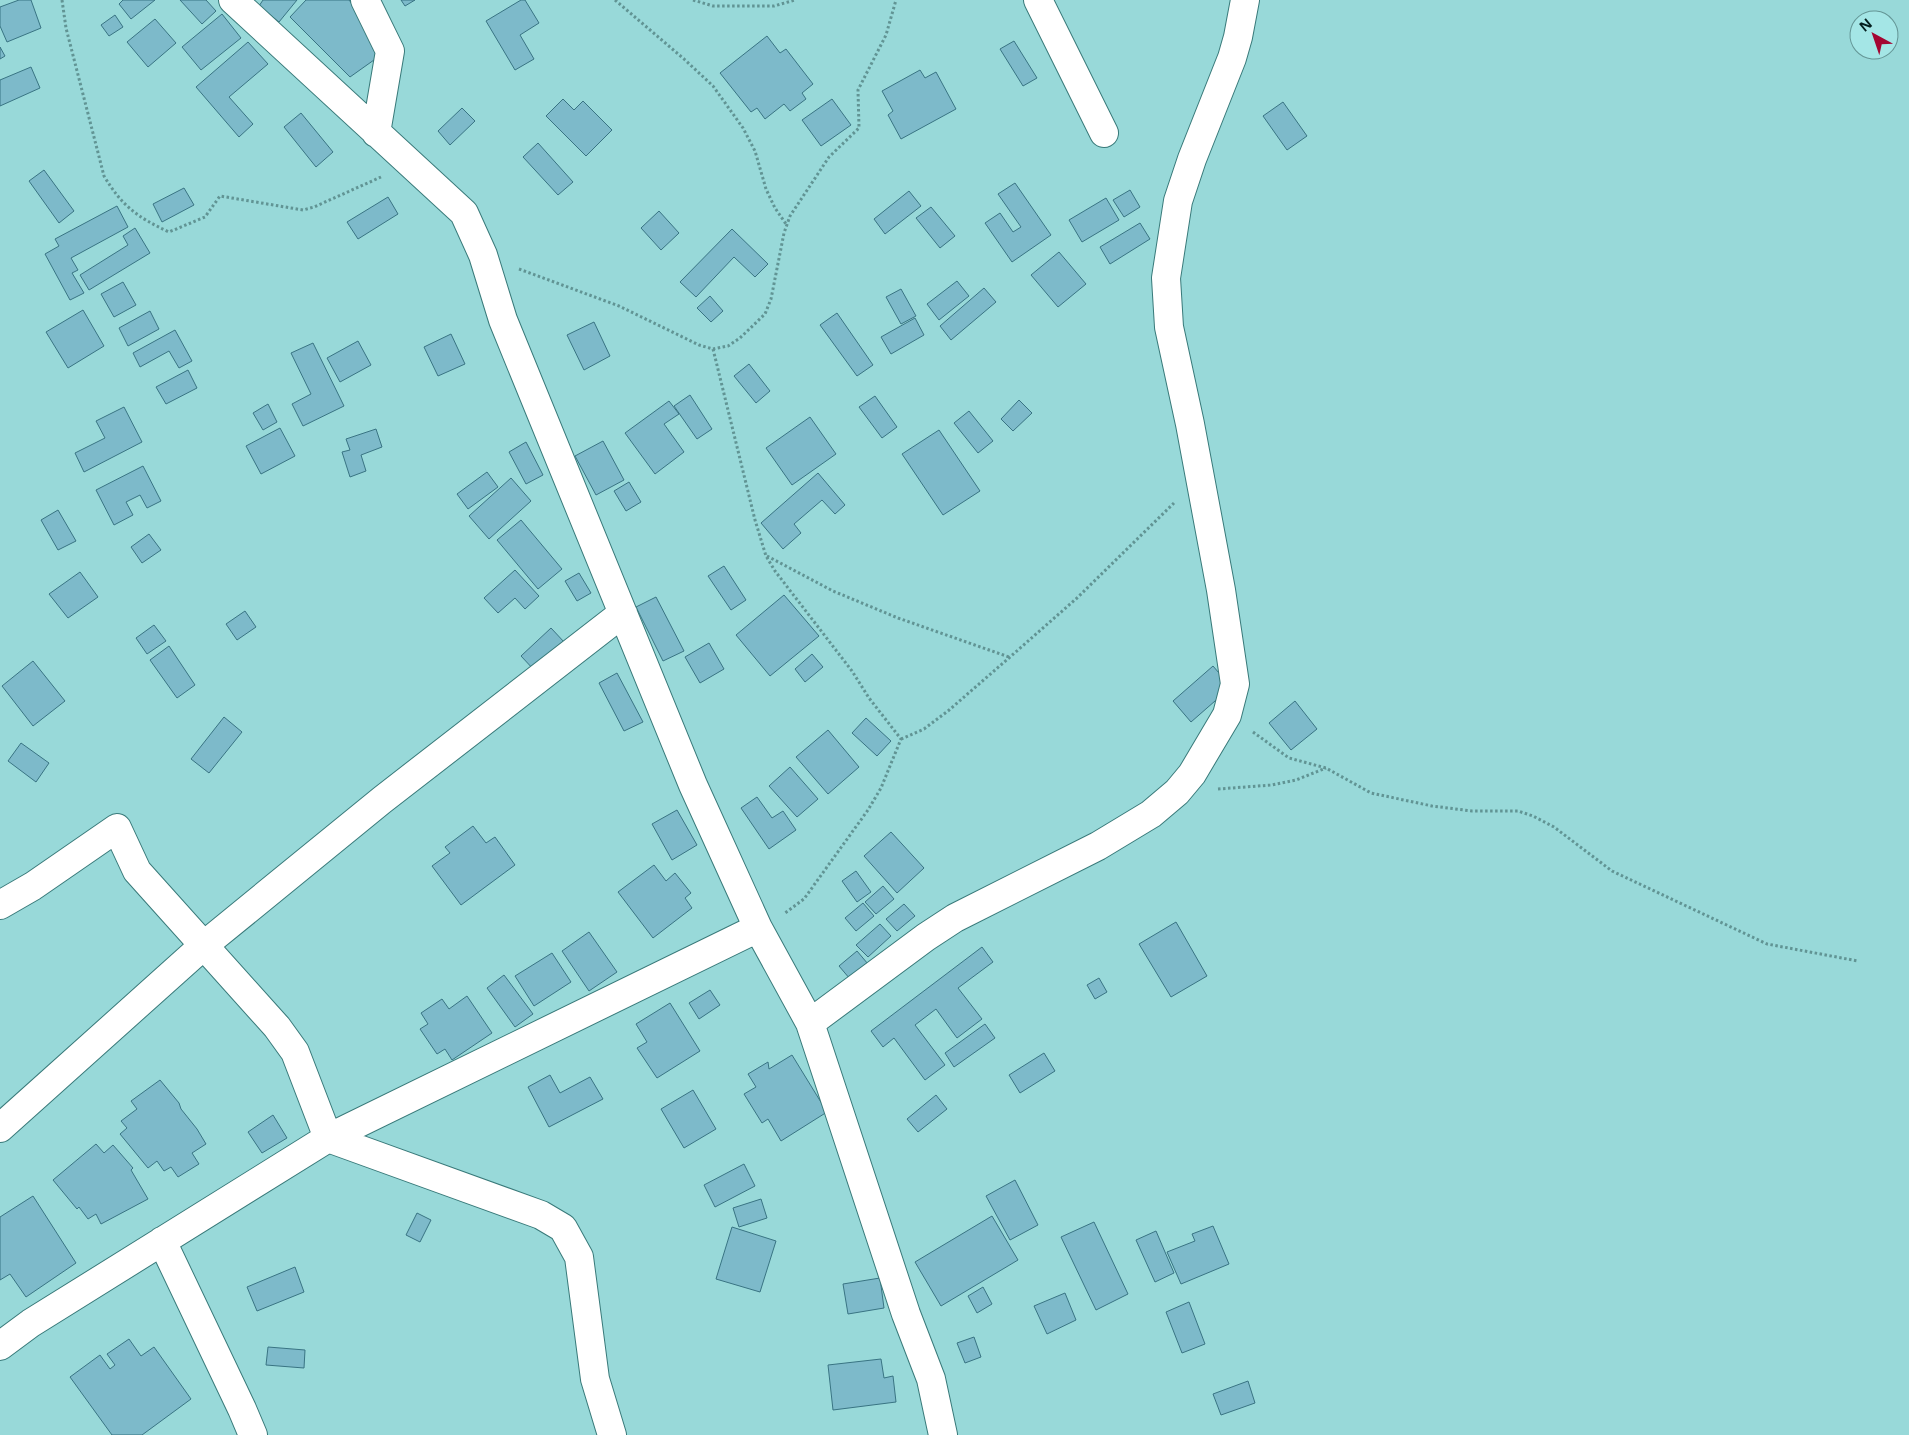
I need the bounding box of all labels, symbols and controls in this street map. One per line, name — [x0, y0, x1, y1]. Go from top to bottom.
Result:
north arrow — [1849, 10, 1899, 60]
text: N — [1855, 14, 1876, 36]

